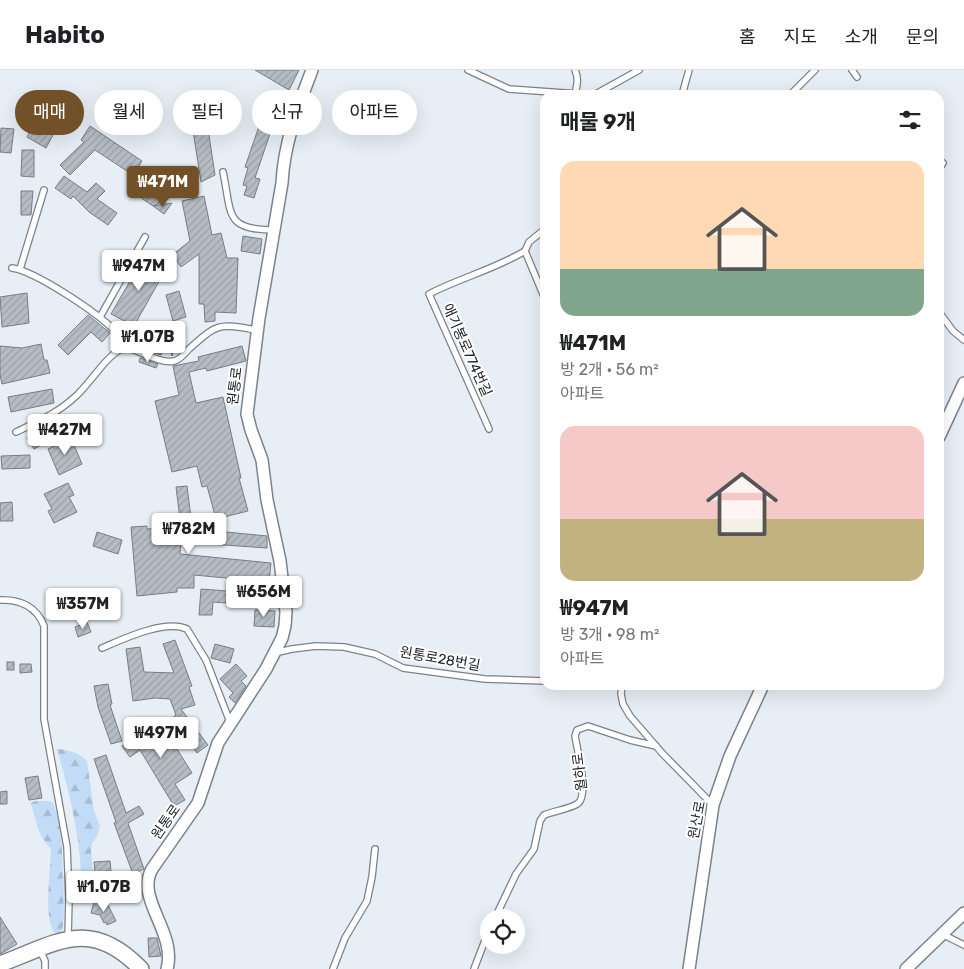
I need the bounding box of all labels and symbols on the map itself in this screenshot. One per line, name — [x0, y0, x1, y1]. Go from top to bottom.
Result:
pin: ₩471M — [128, 166, 198, 208]
pin: ₩947M — [104, 250, 174, 292]
street label: 애기봉로774번길 — [439, 301, 495, 399]
pin: ₩1.07B — [107, 320, 189, 363]
street label: 원통로 — [224, 366, 246, 406]
pin: ₩427M — [30, 414, 100, 456]
pin: ₩782M — [154, 512, 224, 555]
pin: ₩656M — [229, 576, 299, 618]
pin: ₩357M — [48, 588, 118, 630]
street label: 원통로28번길 — [398, 644, 482, 674]
pin: ₩497M — [126, 716, 196, 759]
street label: 월하로 — [569, 752, 591, 792]
street label: 원산로 — [685, 799, 709, 841]
street label: 원통로 — [148, 801, 184, 843]
pin: ₩1.07B — [63, 870, 145, 913]

